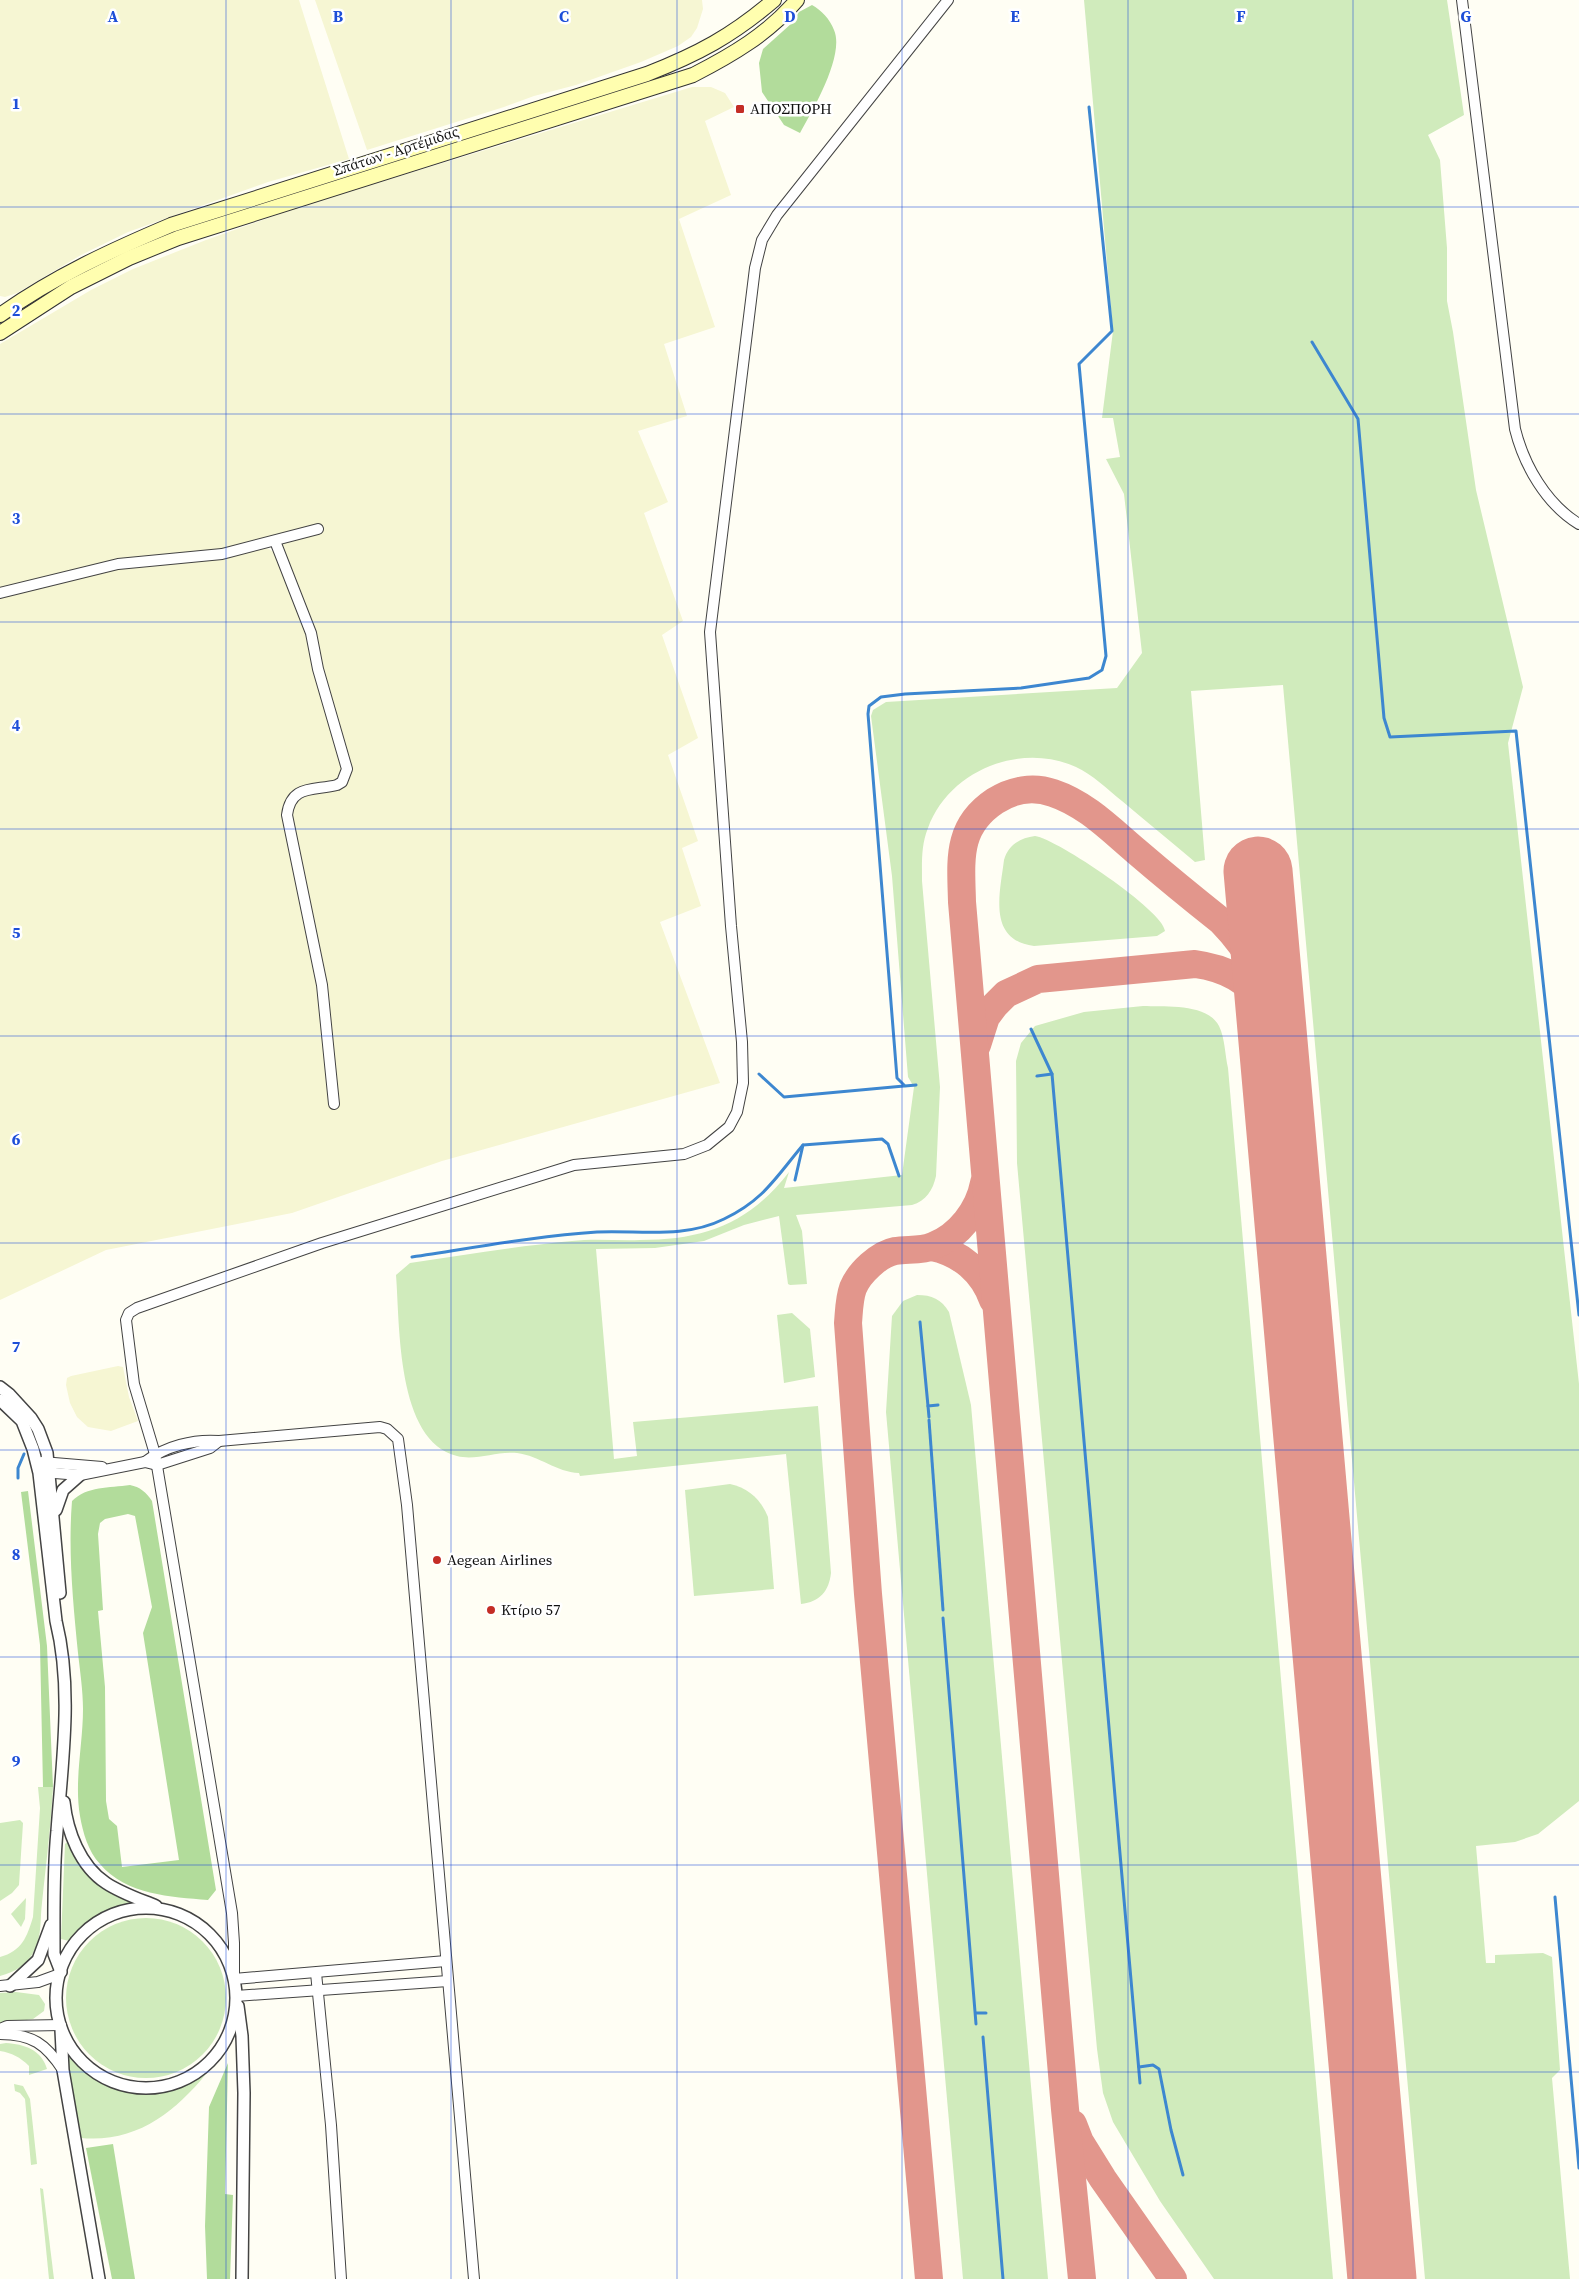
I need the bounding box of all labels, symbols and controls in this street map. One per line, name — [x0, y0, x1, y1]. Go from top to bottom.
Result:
text: A — [108, 5, 119, 27]
text: B — [333, 5, 344, 27]
text: C — [559, 5, 569, 27]
text: D — [784, 5, 796, 27]
text: E — [1010, 5, 1020, 27]
text: F — [1236, 5, 1246, 27]
text: G — [1461, 5, 1472, 27]
text: 1 — [12, 92, 20, 114]
place label: ΑΠΟΣΠΟΡΗ — [750, 98, 832, 119]
marker: ΑΠΟΣΠΟΡΗ — [734, 103, 746, 115]
street label: Σπάτων - Αρτέμιδας — [330, 120, 461, 181]
text: 2 — [12, 299, 21, 321]
text: 3 — [12, 507, 21, 529]
text: 4 — [12, 714, 21, 736]
text: 5 — [12, 921, 21, 943]
text: 6 — [12, 1128, 21, 1150]
text: 7 — [12, 1335, 21, 1357]
text: 8 — [12, 1543, 20, 1565]
place label: Aegean Airlines — [447, 1549, 552, 1570]
marker: Aegean Airlines — [431, 1554, 443, 1566]
place label: Κτίριο 57 — [501, 1599, 561, 1620]
marker: Κτίριο 57 — [485, 1604, 497, 1616]
text: 9 — [12, 1750, 21, 1772]

